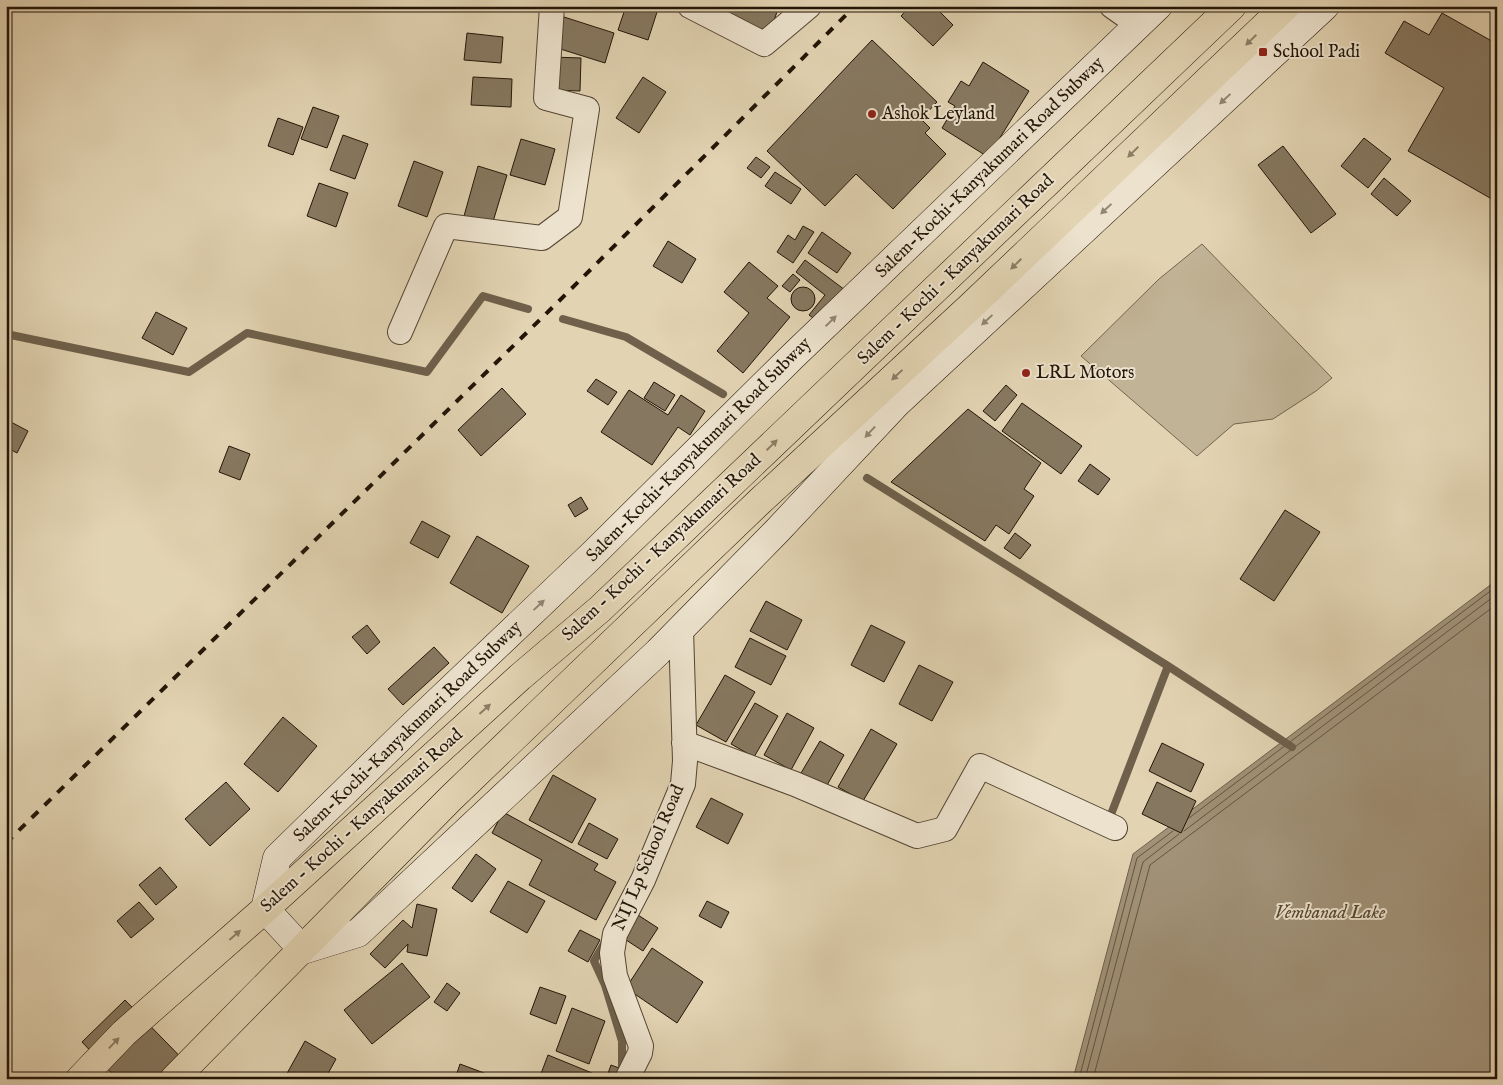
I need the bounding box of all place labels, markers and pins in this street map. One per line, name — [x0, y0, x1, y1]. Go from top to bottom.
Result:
place label: School Padi — [1273, 41, 1360, 64]
marker: School Padi — [1257, 46, 1269, 58]
place label: Ashok Leyland — [881, 103, 995, 126]
marker: Ashok Leyland — [866, 108, 878, 120]
place label: LRL Motors — [1036, 362, 1134, 385]
marker: LRL Motors — [1020, 367, 1032, 379]

